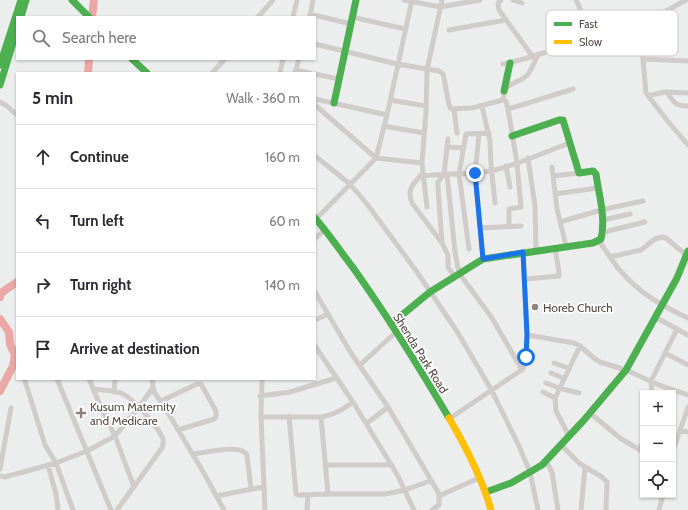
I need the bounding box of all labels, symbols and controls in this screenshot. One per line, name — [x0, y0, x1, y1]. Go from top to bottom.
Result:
legend — [546, 10, 678, 56]
search box — [16, 16, 316, 60]
text: Fast — [579, 17, 598, 31]
icon: search — [30, 27, 52, 49]
text: Search here — [62, 29, 137, 47]
text: Slow — [579, 35, 602, 49]
text: 5 min — [32, 88, 73, 108]
text: Walk · 360 m — [226, 90, 300, 106]
icon: ahead — [32, 146, 54, 168]
text: Continue — [70, 148, 129, 166]
text: 160 m — [265, 149, 300, 165]
route end — [466, 164, 484, 182]
icon: left — [32, 210, 54, 232]
text: Turn left — [70, 212, 124, 230]
text: 60 m — [269, 213, 300, 229]
icon: right — [32, 274, 54, 296]
text: Turn right — [70, 276, 131, 294]
text: 140 m — [265, 277, 300, 293]
place label: Horeb Church — [543, 300, 613, 315]
marker: Horeb Church — [530, 302, 540, 312]
street label: Shenda Park Road — [390, 310, 452, 396]
icon: arrive — [32, 338, 54, 360]
text: Arrive at destination — [70, 340, 200, 358]
route start — [517, 348, 535, 366]
map controls — [640, 390, 676, 498]
button: + — [640, 390, 676, 426]
place label: Kusum Maternity and Medicare — [90, 399, 176, 428]
marker: Kusum Maternity and Medicare — [75, 407, 87, 419]
button: − — [640, 426, 676, 462]
button: locate — [640, 462, 676, 498]

